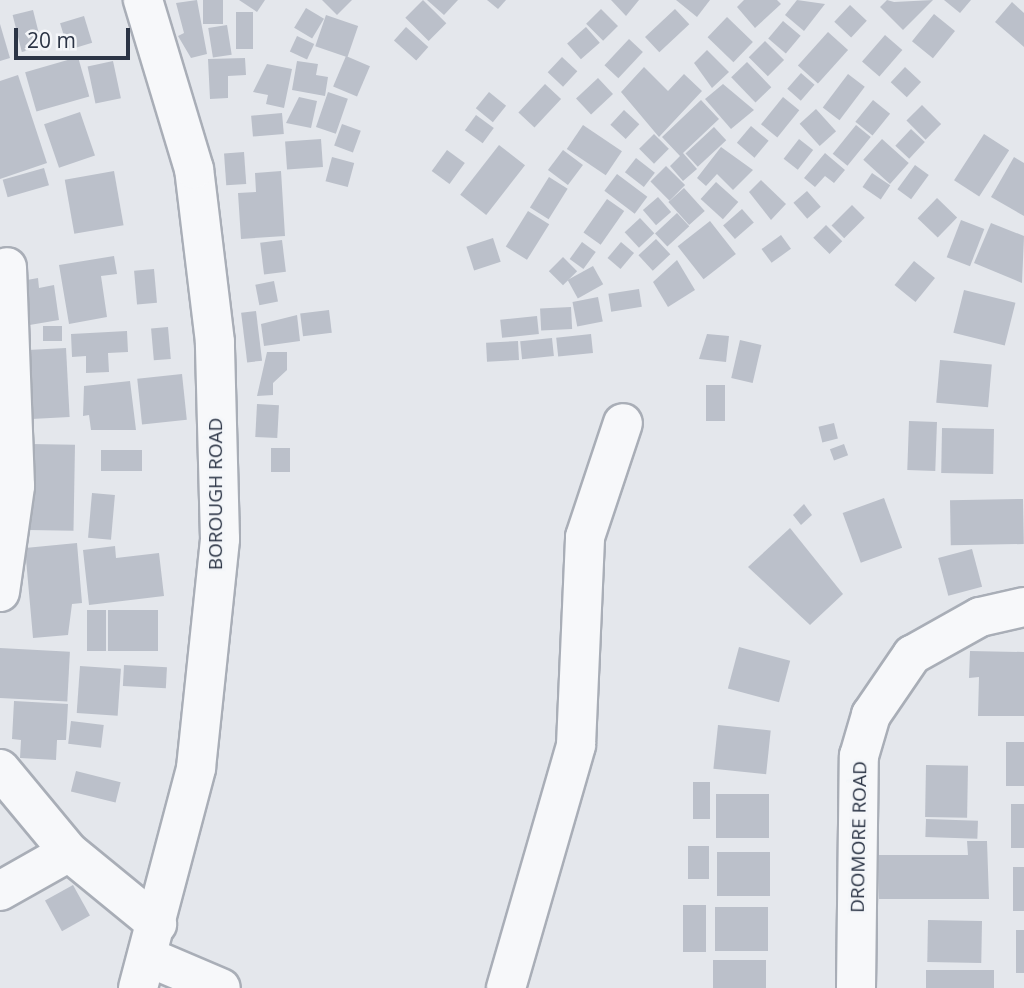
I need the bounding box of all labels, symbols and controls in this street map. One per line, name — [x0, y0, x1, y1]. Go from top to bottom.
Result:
scale bar — [18, 14, 133, 58]
text: 20 m — [27, 26, 76, 54]
street label: BOROUGH ROAD — [205, 418, 227, 570]
street label: DROMORE ROAD — [846, 761, 872, 913]

